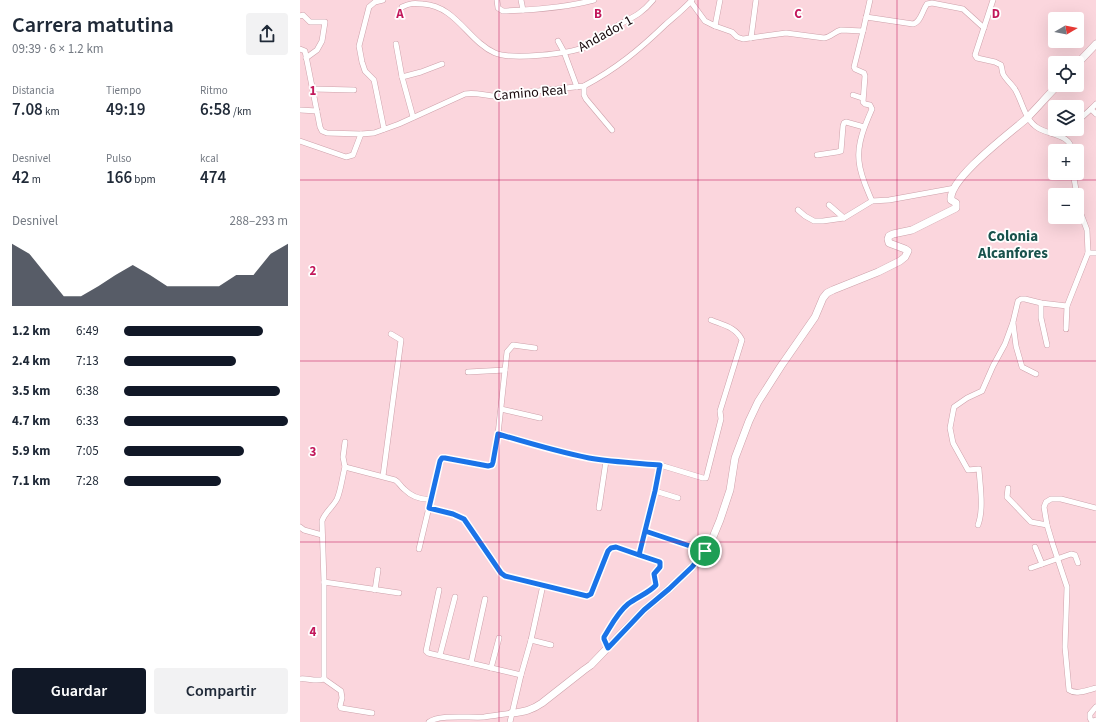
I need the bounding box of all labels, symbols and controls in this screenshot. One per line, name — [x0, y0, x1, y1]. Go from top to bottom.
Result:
text: A — [395, 5, 404, 23]
text: B — [594, 5, 602, 23]
text: C — [794, 5, 802, 23]
text: D — [992, 5, 1000, 23]
text: Carrera matutina — [12, 9, 174, 41]
street label: Andador 1 — [574, 11, 637, 57]
north arrow — [1048, 12, 1084, 48]
map controls — [1048, 12, 1084, 224]
button: share — [246, 13, 288, 55]
text: 09:39 · 6 × 1.2 km — [12, 40, 104, 58]
button: locate — [1048, 56, 1084, 92]
street label: Camino Real — [493, 80, 568, 106]
text: 1 — [310, 82, 317, 100]
text: Distancia — [12, 83, 54, 98]
text: Tiempo — [106, 83, 141, 98]
text: Ritmo — [200, 83, 228, 98]
text: 7.08 — [12, 98, 43, 122]
text: 49:19 — [106, 98, 146, 122]
text: 6:58 — [200, 98, 231, 122]
button: layers — [1048, 100, 1084, 136]
text: km — [43, 104, 60, 119]
text: /km — [231, 104, 251, 119]
button: + — [1048, 144, 1084, 180]
text: Desnivel — [12, 151, 51, 166]
text: Pulso — [106, 151, 132, 166]
text: kcal — [200, 151, 219, 166]
text: 42 — [12, 166, 29, 190]
text: 166 — [106, 166, 132, 190]
text: 474 — [200, 166, 226, 190]
text: m — [29, 172, 41, 187]
text: bpm — [132, 172, 156, 187]
button: − — [1048, 188, 1084, 224]
text: Desnivel — [12, 212, 58, 230]
text: 288–293 m — [230, 212, 288, 230]
district label: Colonia Alcanfores — [977, 226, 1048, 264]
text: 2 — [310, 262, 317, 280]
text: 1.2 km — [12, 322, 51, 340]
text: 6:49 — [76, 322, 99, 340]
text: 2.4 km — [12, 352, 51, 370]
text: 7:13 — [76, 352, 99, 370]
text: 3.5 km — [12, 382, 51, 400]
text: 6:38 — [76, 382, 99, 400]
text: 4.7 km — [12, 412, 51, 430]
text: 6:33 — [76, 412, 99, 430]
text: 5.9 km — [12, 442, 51, 460]
text: 7:05 — [76, 442, 99, 460]
text: 3 — [310, 443, 317, 461]
text: 7.1 km — [12, 472, 51, 490]
text: 7:28 — [76, 472, 99, 490]
pin — [688, 534, 722, 568]
icon: arrive — [694, 540, 716, 562]
text: 4 — [310, 623, 317, 641]
button: Guardar — [12, 668, 146, 714]
button: Compartir — [154, 668, 288, 714]

